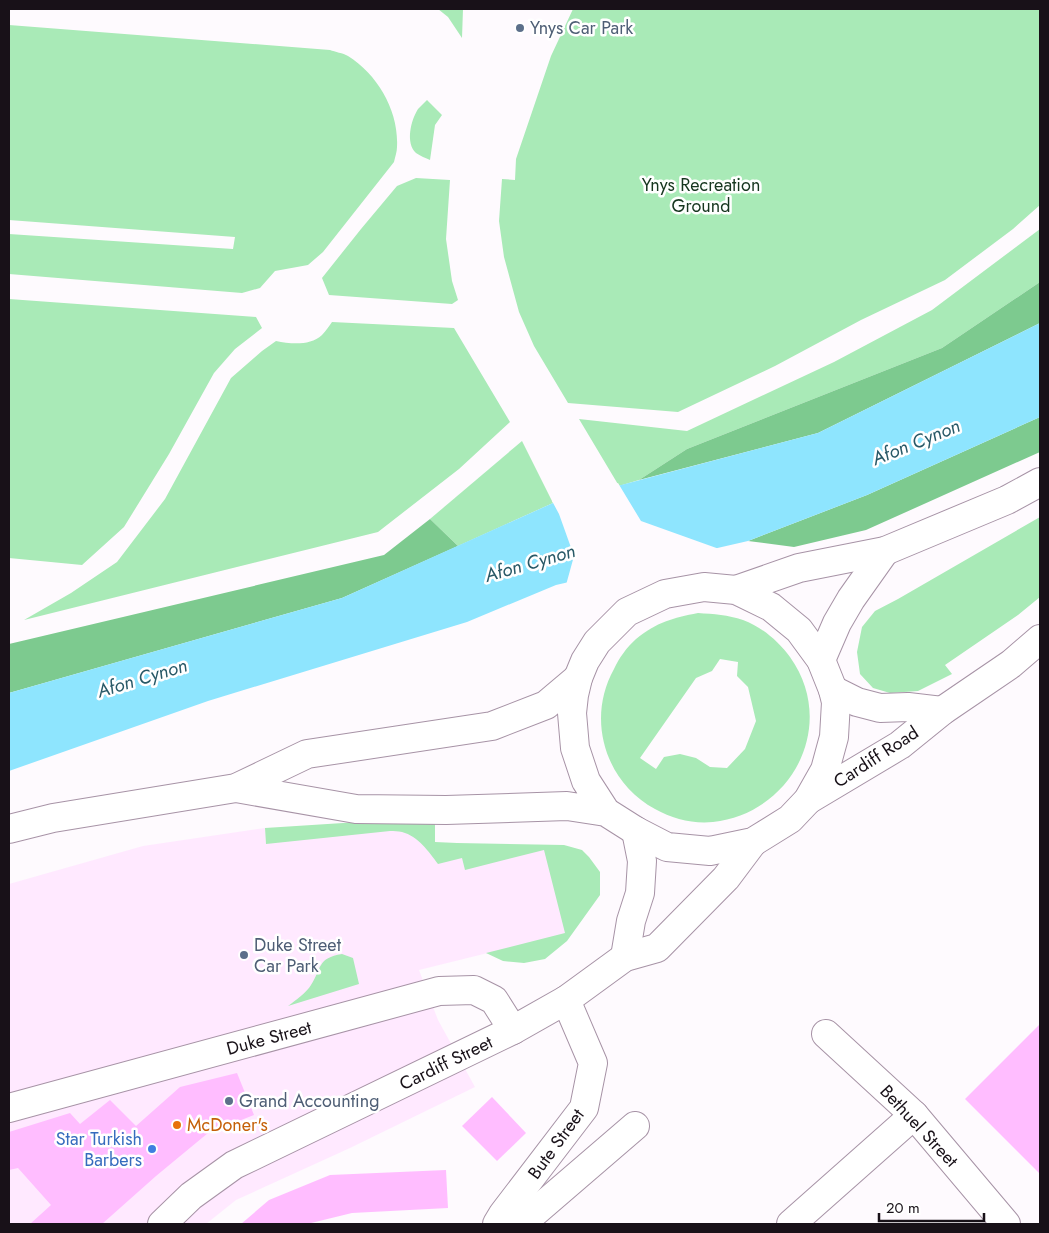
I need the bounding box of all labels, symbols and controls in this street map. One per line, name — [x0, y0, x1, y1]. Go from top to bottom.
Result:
place label: Ynys Car Park — [530, 15, 633, 41]
marker: Ynys Car Park — [514, 22, 526, 34]
park label: Ynys Recreation Ground — [642, 172, 760, 219]
water label: Afon Cynon — [867, 412, 964, 472]
water label: Afon Cynon — [481, 537, 578, 589]
water label: Afon Cynon — [93, 651, 190, 705]
street label: Cardiff Road — [828, 720, 924, 794]
place label: Duke Street Car Park — [254, 932, 342, 979]
marker: Duke Street Car Park — [238, 949, 250, 961]
street label: Duke Street — [224, 1014, 315, 1062]
street label: Cardiff Street — [395, 1029, 498, 1097]
street label: Bethuel Street — [874, 1079, 965, 1173]
place label: Grand Accounting — [239, 1088, 379, 1114]
marker: Grand Accounting — [223, 1095, 235, 1107]
street label: Bute Street — [522, 1103, 591, 1185]
place label: McDoner's — [187, 1112, 268, 1138]
marker: McDoner's — [171, 1119, 183, 1131]
place label: Star Turkish Barbers — [56, 1126, 142, 1173]
marker: Star Turkish Barbers — [146, 1143, 158, 1155]
scale bar — [879, 1190, 984, 1222]
text: 20 m — [886, 1197, 920, 1219]

